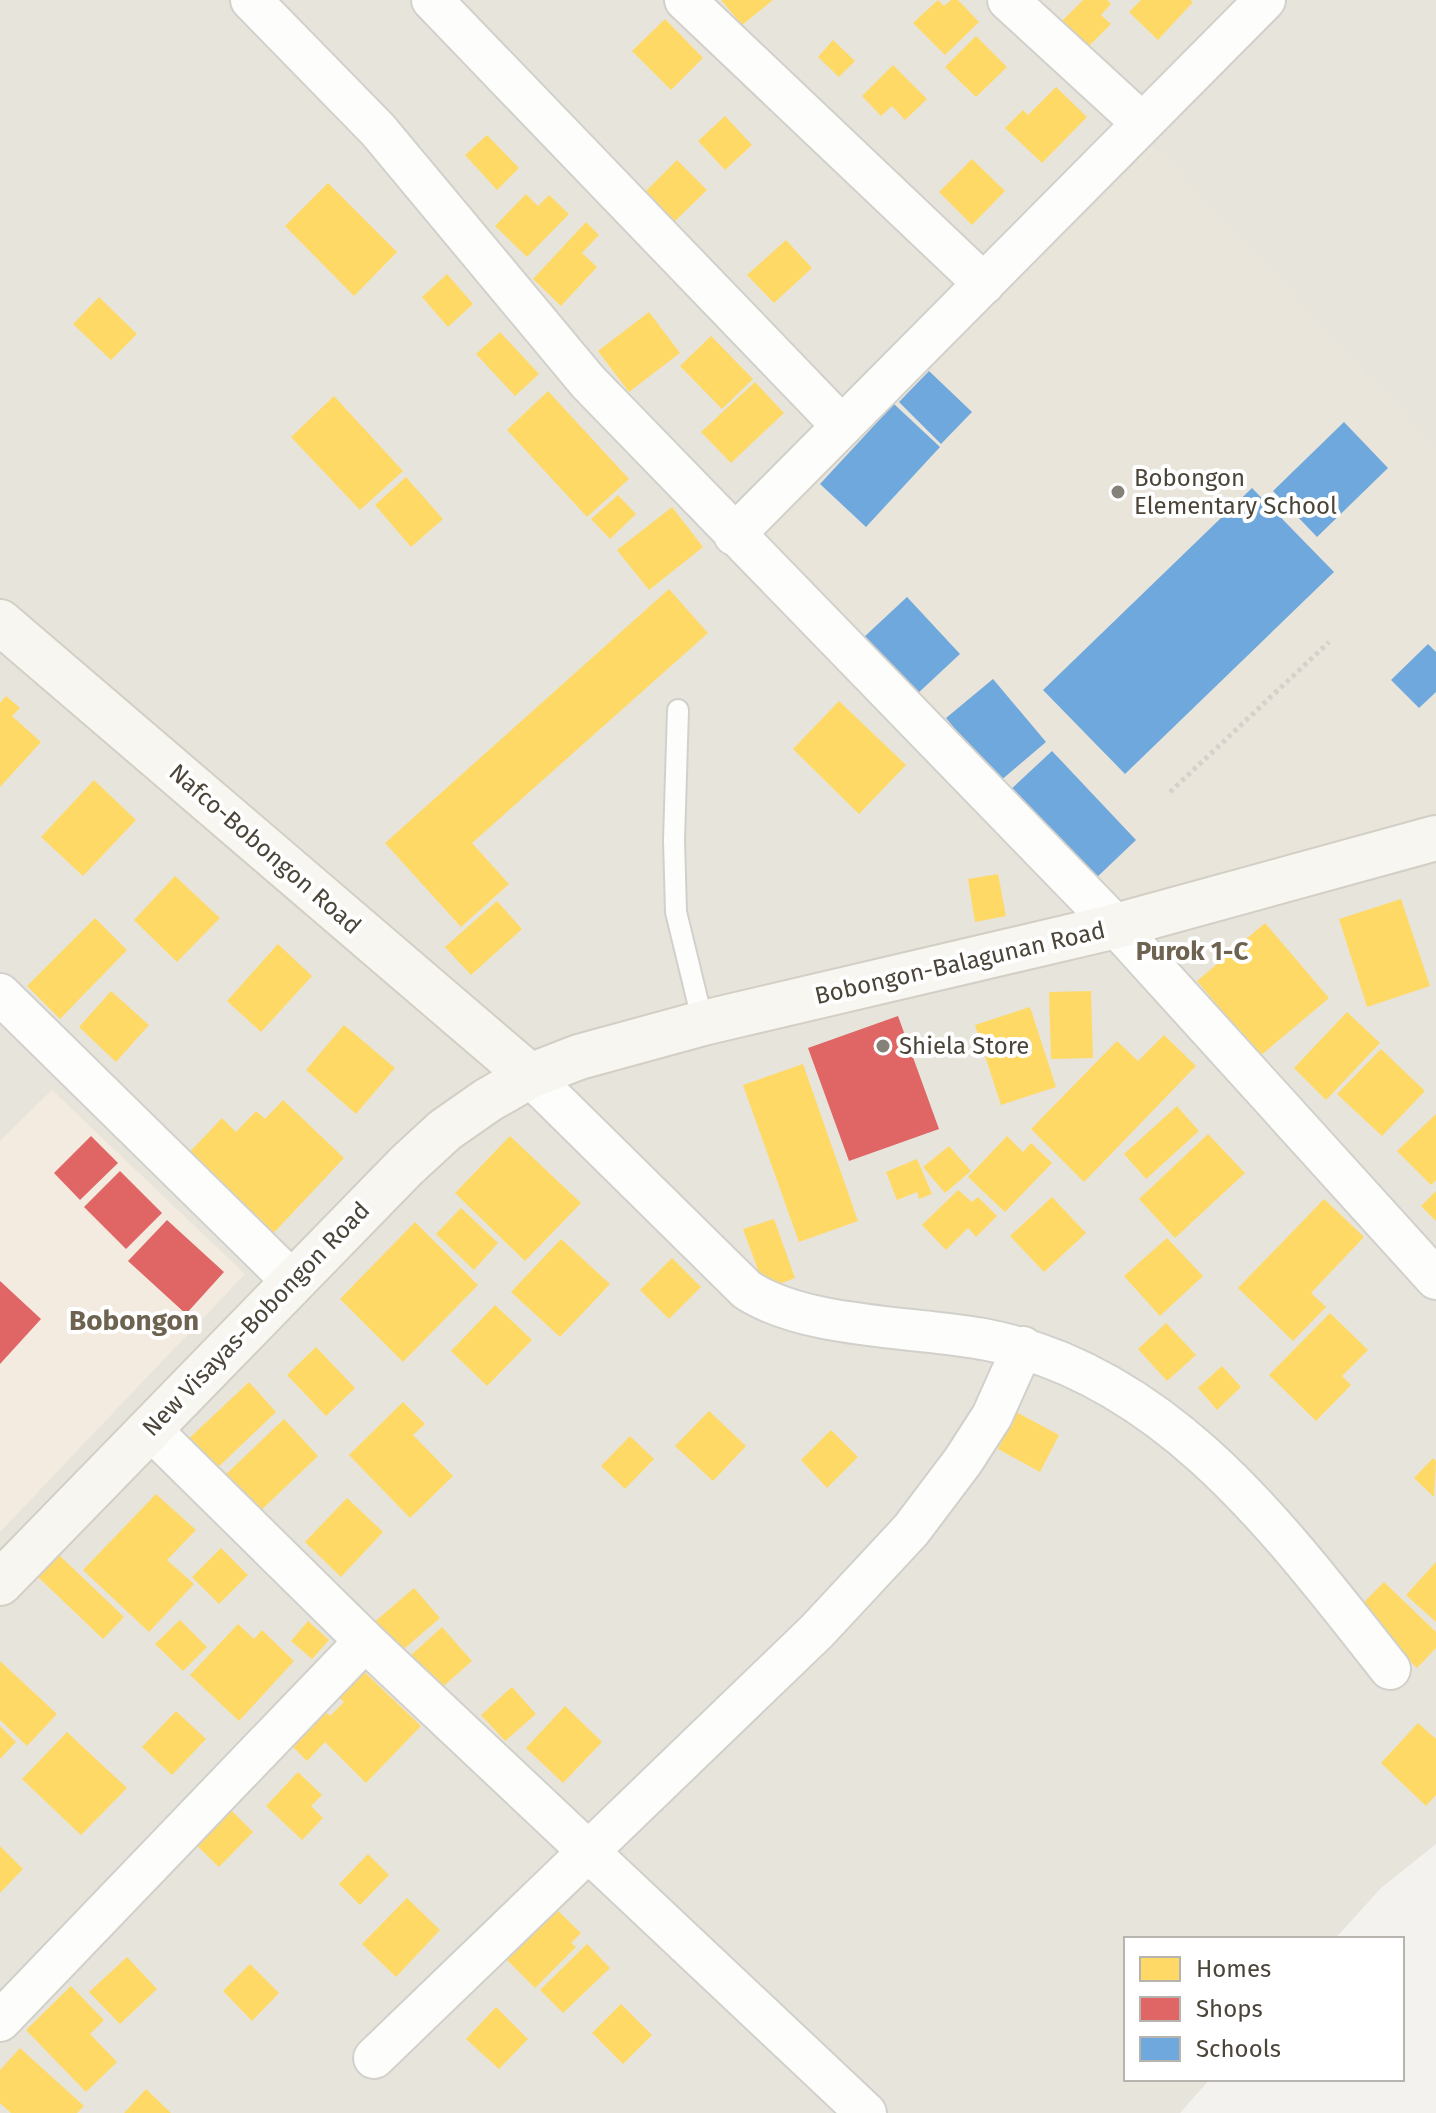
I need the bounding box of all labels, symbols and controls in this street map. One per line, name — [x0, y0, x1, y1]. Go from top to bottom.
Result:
place label: Bobongon Elementary School — [1134, 464, 1337, 520]
marker: Bobongon Elementary School — [1109, 483, 1127, 501]
street label: Nafco-Bobongon Road — [163, 758, 367, 940]
street label: Bobongon-Balagunan Road — [812, 916, 1108, 1010]
district label: Purok 1-C — [1136, 936, 1248, 967]
place label: Shiela Store — [899, 1032, 1029, 1060]
marker: Shiela Store — [874, 1037, 892, 1055]
street label: New Visayas-Bobongon Road — [137, 1196, 375, 1442]
district label: Bobongon — [69, 1304, 199, 1337]
legend — [1124, 1937, 1404, 2081]
text: Homes — [1196, 1955, 1271, 1983]
text: Shops — [1196, 1995, 1263, 2023]
text: Schools — [1196, 2035, 1281, 2063]

